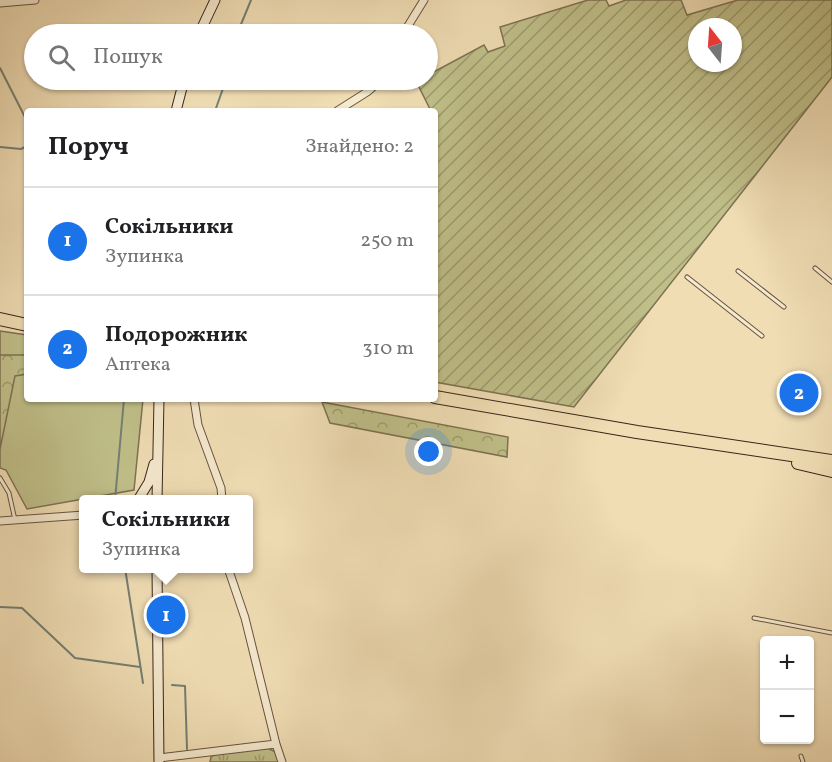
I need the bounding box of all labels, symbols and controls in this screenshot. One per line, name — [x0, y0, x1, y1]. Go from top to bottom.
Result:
north arrow — [688, 18, 742, 72]
search box — [24, 24, 438, 90]
icon: search — [45, 41, 78, 74]
text: Пошук — [93, 42, 163, 73]
text: Поруч — [48, 129, 129, 165]
text: Знайдено: 2 — [305, 133, 414, 161]
text: Сокільники — [105, 212, 233, 243]
text: 1 — [63, 227, 72, 255]
text: 250 m — [360, 227, 414, 255]
text: Зупинка — [105, 243, 184, 271]
text: Подорожник — [105, 320, 247, 351]
text: 2 — [62, 335, 73, 363]
text: 310 m — [362, 335, 414, 363]
text: Аптека — [105, 351, 171, 379]
pin: 2 — [780, 370, 818, 416]
your location — [414, 437, 443, 466]
popup — [79, 495, 253, 573]
text: Сокільники — [102, 505, 230, 536]
text: Зупинка — [102, 536, 181, 564]
pin: 1 — [146, 592, 186, 638]
map controls — [760, 636, 814, 744]
button: + — [760, 636, 814, 690]
button: − — [760, 690, 814, 744]

